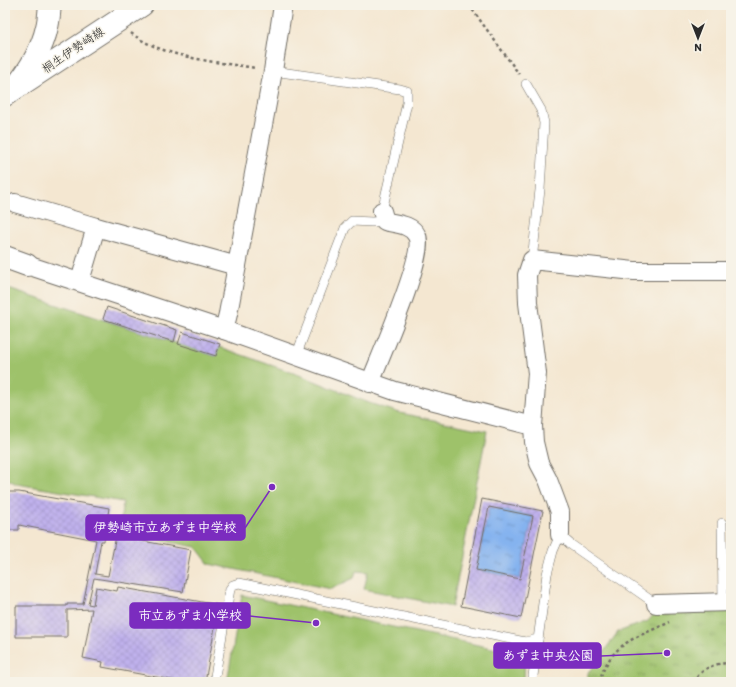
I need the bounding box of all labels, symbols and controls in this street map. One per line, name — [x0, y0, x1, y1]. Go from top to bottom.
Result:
north arrow — [678, 18, 718, 58]
street label: 桐生伊勢崎線 — [39, 24, 107, 76]
text: N — [694, 41, 702, 54]
callout: 伊勢崎市立あずま中学校 — [86, 515, 245, 540]
text: 伊勢崎市立あずま中学校 — [93, 520, 237, 535]
callout: 市立あずま小学校 — [130, 603, 250, 628]
text: 市立あずま小学校 — [138, 608, 242, 623]
callout: あずま中央公園 — [494, 643, 601, 668]
text: あずま中央公園 — [502, 648, 594, 663]

